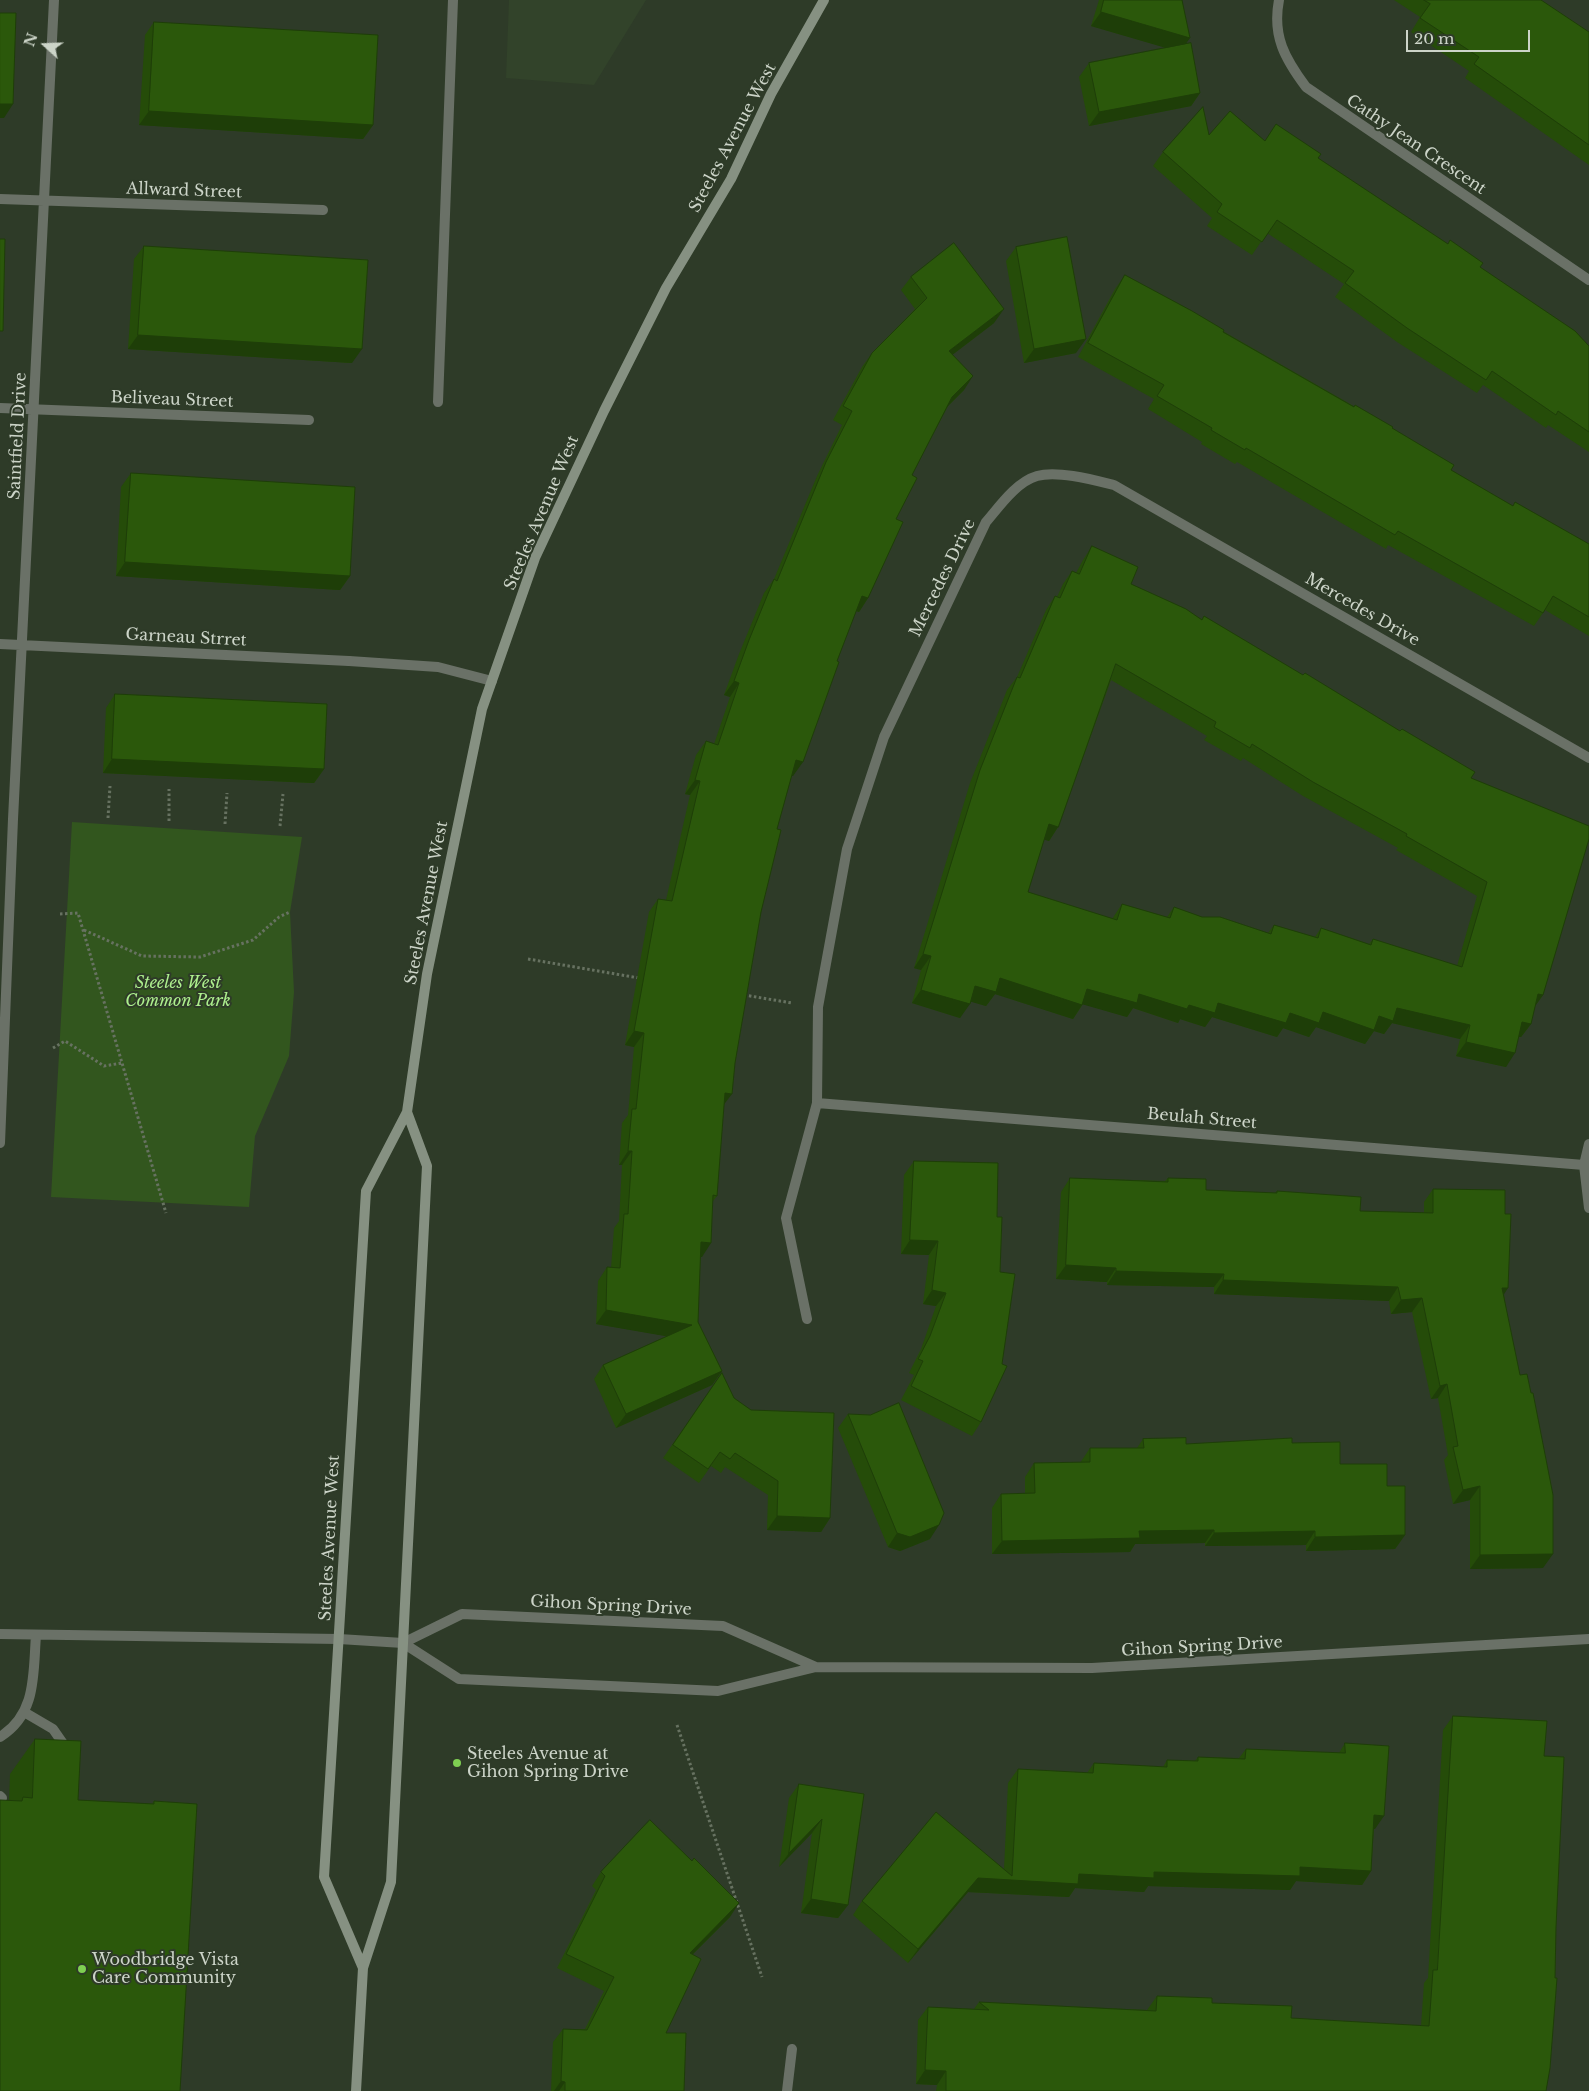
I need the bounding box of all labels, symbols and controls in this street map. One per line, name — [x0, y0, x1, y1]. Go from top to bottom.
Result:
north arrow — [20, 20, 70, 70]
scale bar — [1409, 20, 1533, 52]
text: 20 m — [1414, 29, 1454, 48]
text: N — [20, 31, 42, 49]
street label: Steeles Avenue West — [685, 60, 781, 216]
street label: Cathy Jean Crescent — [1343, 91, 1489, 199]
street label: Allward Street — [126, 179, 242, 203]
street label: Saintfield Drive — [5, 372, 31, 500]
street label: Beliveau Street — [110, 388, 234, 412]
street label: Steeles Avenue West — [501, 433, 583, 593]
street label: Mercedes Drive — [906, 516, 980, 640]
street label: Mercedes Drive — [1301, 569, 1423, 651]
street label: Garneau Strret — [125, 625, 247, 651]
street label: Steeles Avenue West — [402, 819, 452, 987]
park label: Steeles West Common Park — [125, 973, 231, 1011]
street label: Beulah Street — [1146, 1105, 1258, 1133]
street label: Steeles Avenue West — [316, 1454, 344, 1622]
street label: Gihon Spring Drive — [530, 1592, 692, 1620]
street label: Gihon Spring Drive — [1121, 1633, 1283, 1661]
place label: Steeles Avenue at Gihon Spring Drive — [467, 1744, 629, 1782]
marker: Steeles Avenue at Gihon Spring Drive — [451, 1757, 463, 1769]
place label: Woodbridge Vista Care Community — [92, 1950, 239, 1988]
marker: Woodbridge Vista Care Community — [76, 1963, 88, 1975]

